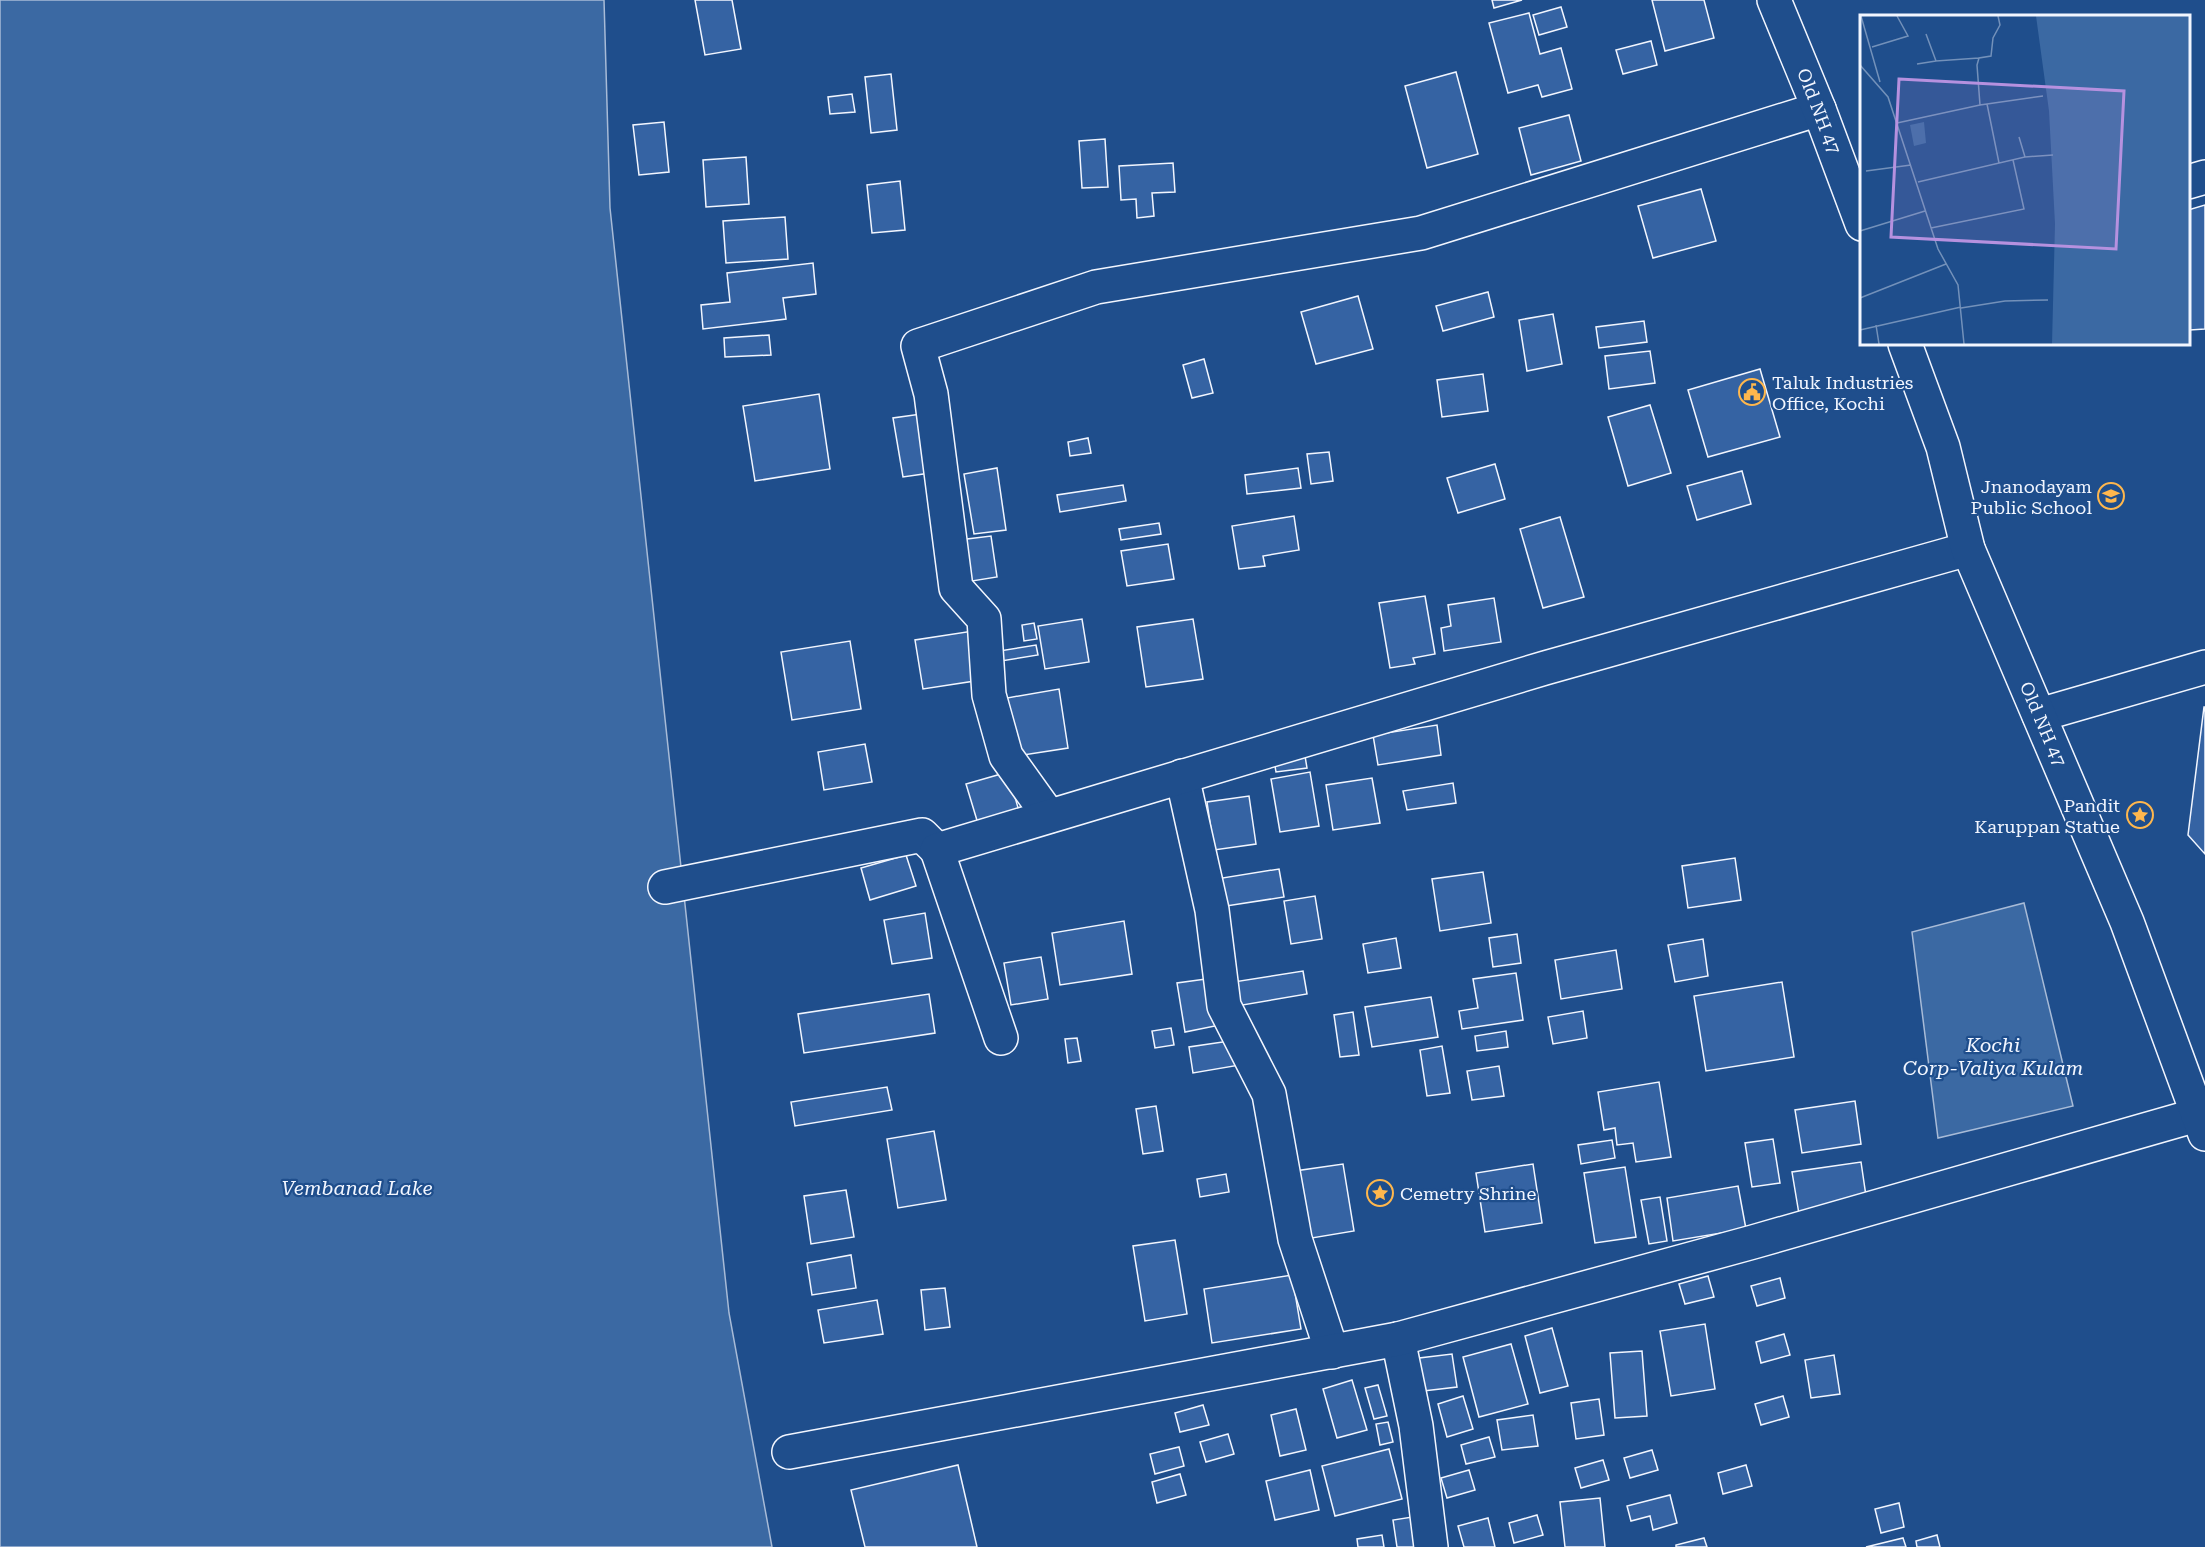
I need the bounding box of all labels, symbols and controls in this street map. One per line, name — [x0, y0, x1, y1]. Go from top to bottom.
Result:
inset map — [1860, 15, 2190, 345]
street label: Old NH 47 — [1793, 65, 1845, 157]
place label: Taluk Industries Office, Kochi — [1772, 372, 1913, 414]
public building icon: Taluk Industries Office, Kochi — [1737, 377, 1767, 407]
place label: Jnanodayam Public School — [1971, 476, 2092, 518]
school or university icon: Jnanodayam Public School — [2096, 481, 2126, 511]
street label: Old NH 47 — [2016, 678, 2070, 770]
place label: Pandit Karuppan Statue — [1974, 795, 2120, 837]
place icon: Pandit Karuppan Statue — [2125, 800, 2155, 830]
water label: Kochi Corp-Valiya Kulam — [1903, 1033, 2083, 1080]
water label: Vembanad Lake — [281, 1176, 433, 1200]
place icon: Cemetry Shrine — [1365, 1178, 1395, 1208]
place label: Cemetry Shrine — [1400, 1183, 1536, 1204]

